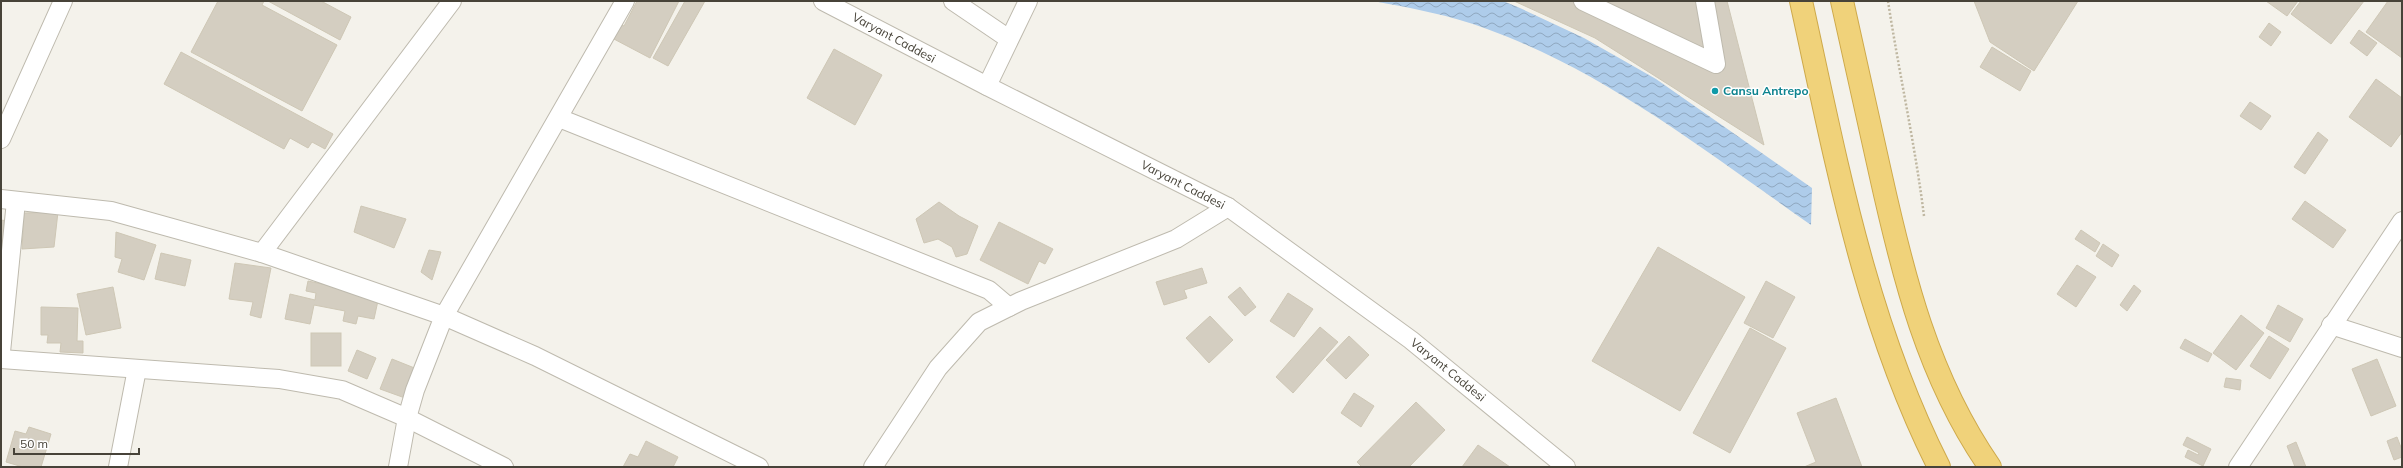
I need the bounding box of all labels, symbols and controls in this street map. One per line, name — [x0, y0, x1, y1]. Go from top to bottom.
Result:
street label: Varyant Caddesi — [850, 9, 939, 66]
place label: Cansu Antrepo — [1723, 83, 1809, 98]
marker: Cansu Antrepo — [1710, 86, 1720, 96]
street label: Varyant Caddesi — [1139, 157, 1228, 212]
street label: Varyant Caddesi — [1408, 335, 1489, 405]
scale bar — [14, 430, 139, 456]
text: 50 m — [20, 436, 48, 451]

